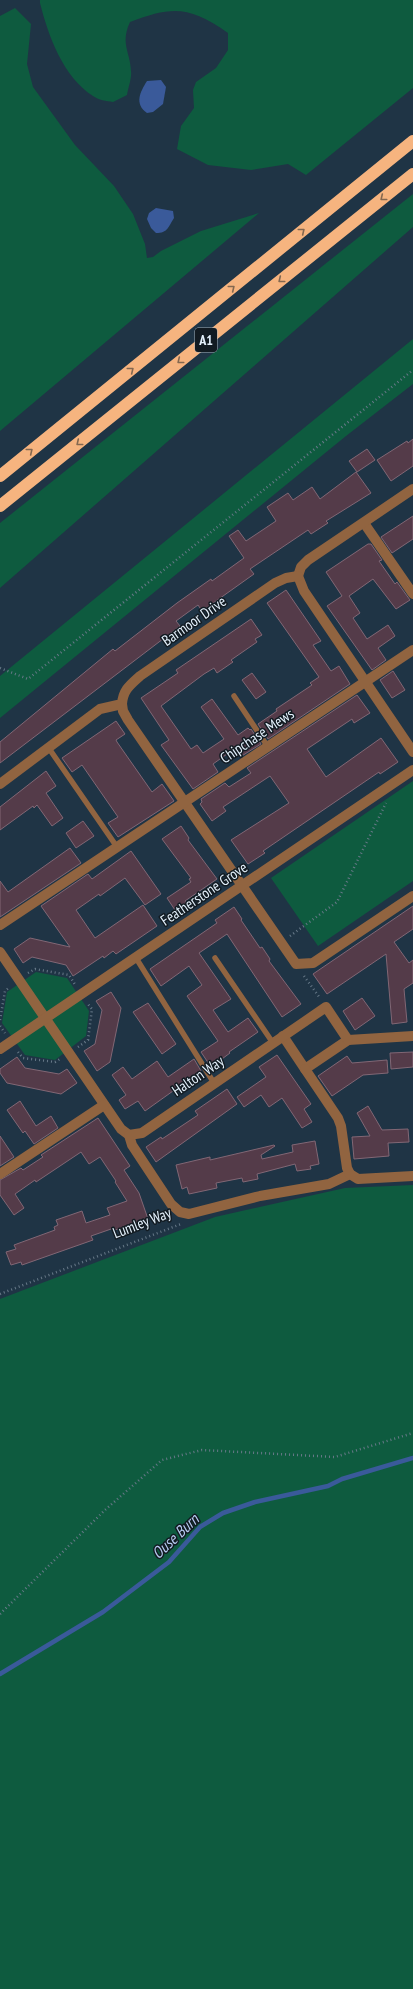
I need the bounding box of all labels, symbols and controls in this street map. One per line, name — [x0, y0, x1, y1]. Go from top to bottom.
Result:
one-way arrow — [380, 194, 387, 201]
one-way arrow — [297, 229, 304, 236]
one-way arrow — [279, 275, 286, 282]
one-way arrow — [228, 285, 235, 292]
road number: A1 — [195, 328, 217, 352]
one-way arrow — [178, 357, 185, 364]
one-way arrow — [127, 367, 134, 374]
one-way arrow — [76, 438, 84, 445]
one-way arrow — [26, 449, 33, 456]
street label: Barmoor Drive — [158, 591, 230, 650]
street label: Chipchase Mews — [216, 704, 297, 767]
street label: Featherstone Grove — [157, 858, 251, 930]
street label: Halton Way — [168, 1051, 228, 1100]
street label: Lumley Way — [110, 1203, 174, 1242]
water label: Ouse Burn — [147, 1509, 203, 1563]

